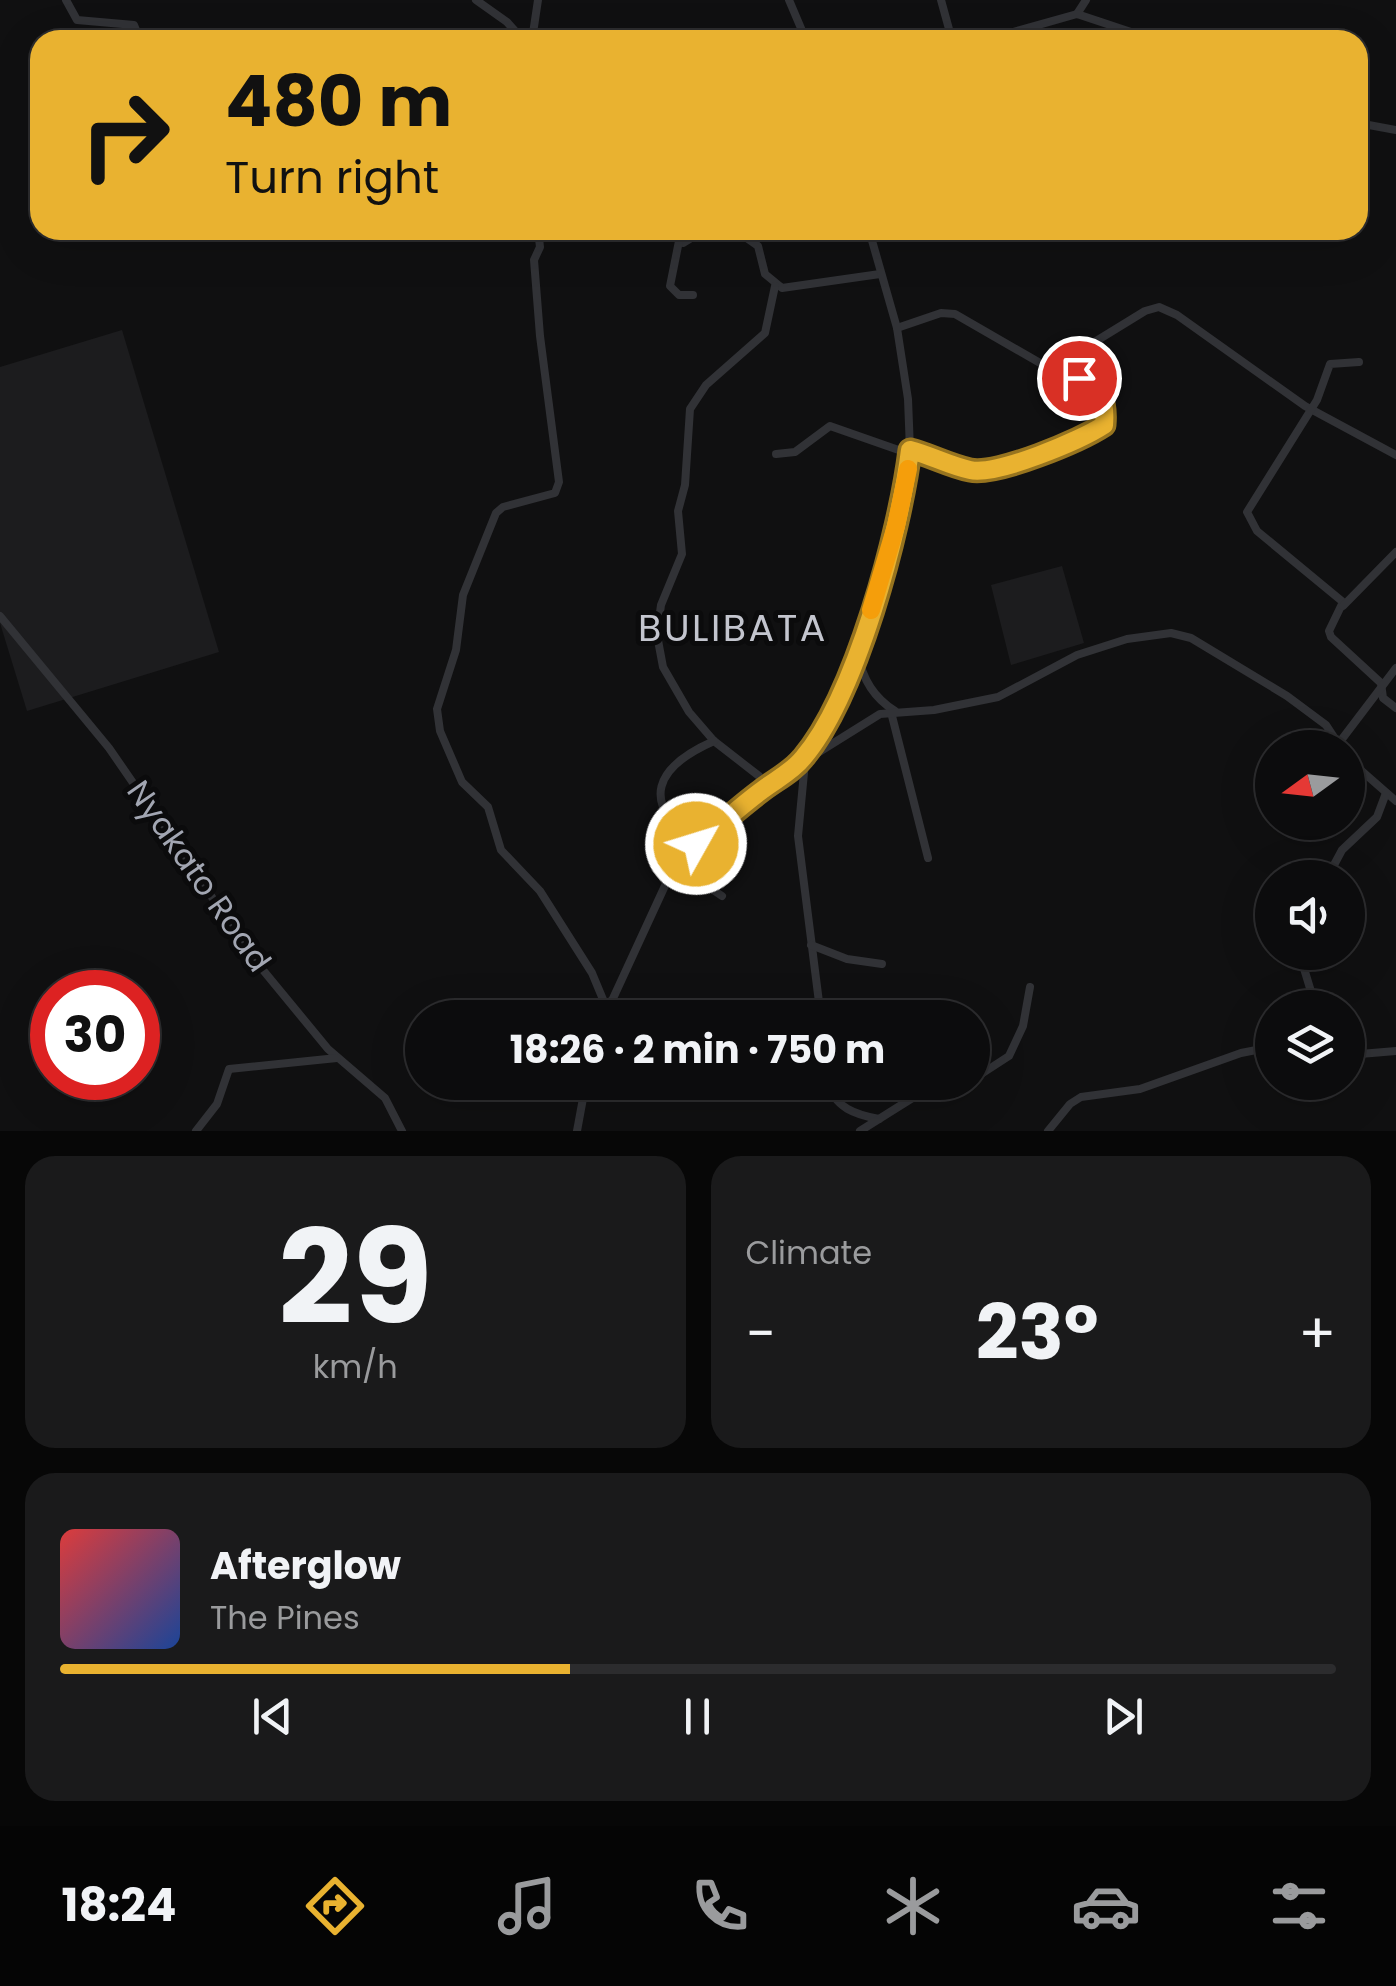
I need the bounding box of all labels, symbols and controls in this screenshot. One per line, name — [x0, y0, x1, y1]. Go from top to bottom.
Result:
text: 480 m — [225, 52, 452, 151]
icon: right — [60, 70, 190, 200]
text: Turn right — [225, 146, 439, 209]
pin — [1037, 336, 1122, 421]
icon: arrive — [1052, 351, 1107, 406]
district label: BULIBATA — [638, 601, 828, 654]
north arrow — [1255, 730, 1365, 840]
map controls — [1255, 730, 1365, 1100]
street label: Nyakato Road — [117, 771, 282, 980]
position arrow — [644, 792, 748, 896]
button: sound — [1255, 860, 1365, 970]
speed limit sign: 30 — [30, 970, 160, 1100]
button: layers — [1255, 990, 1365, 1100]
text: 18:26 · 2 min · 750 m — [510, 1023, 885, 1076]
text: 29 — [278, 1186, 432, 1369]
text: Climate — [746, 1230, 872, 1275]
text: 23° — [976, 1280, 1099, 1385]
text: − — [746, 1295, 776, 1372]
text: + — [1298, 1295, 1336, 1372]
text: km/h — [313, 1344, 398, 1389]
text: Afterglow — [210, 1539, 401, 1592]
text: The Pines — [210, 1595, 360, 1640]
icon: previous — [245, 1689, 300, 1744]
icon: pause — [670, 1689, 725, 1744]
icon: next — [1096, 1689, 1151, 1744]
icon: directions — [300, 1871, 370, 1941]
icon: music — [492, 1871, 562, 1941]
icon: phone — [685, 1871, 755, 1941]
icon: climate — [878, 1871, 948, 1941]
icon: car — [1071, 1871, 1141, 1941]
icon: filters — [1264, 1871, 1334, 1941]
text: 18:24 — [61, 1874, 177, 1937]

